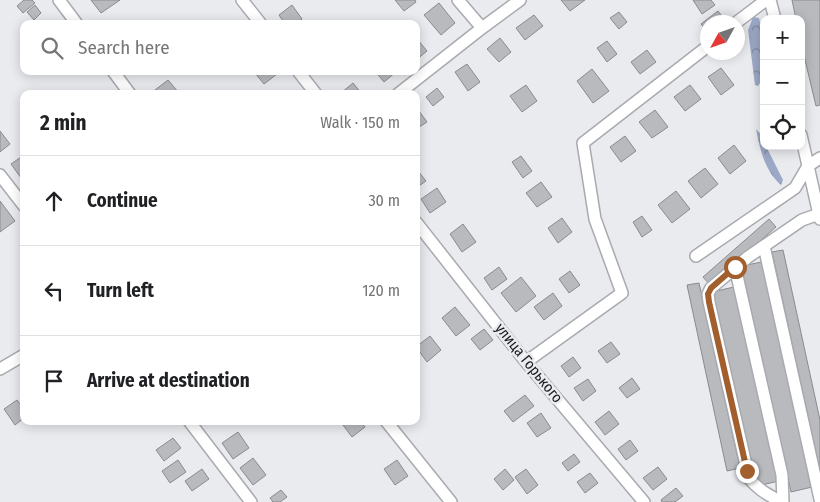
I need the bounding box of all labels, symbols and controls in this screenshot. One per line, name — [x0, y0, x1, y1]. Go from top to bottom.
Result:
north arrow — [700, 15, 745, 60]
map controls — [760, 15, 805, 150]
button: + — [760, 15, 805, 60]
search box — [20, 20, 420, 75]
icon: search — [38, 34, 66, 62]
text: Search here — [78, 36, 170, 59]
button: − — [760, 60, 805, 105]
button: locate — [760, 105, 805, 150]
text: 2 min — [40, 110, 87, 136]
text: Walk · 150 m — [320, 113, 400, 132]
icon: ahead — [40, 187, 68, 215]
text: Continue — [87, 189, 158, 212]
text: 30 m — [368, 191, 400, 210]
route start — [724, 256, 747, 279]
icon: left — [40, 277, 68, 305]
text: Turn left — [87, 279, 154, 302]
text: 120 m — [362, 281, 400, 300]
street label: улица Горького — [491, 319, 567, 407]
icon: arrive — [40, 367, 68, 395]
text: Arrive at destination — [87, 369, 250, 392]
route end — [736, 460, 759, 483]

